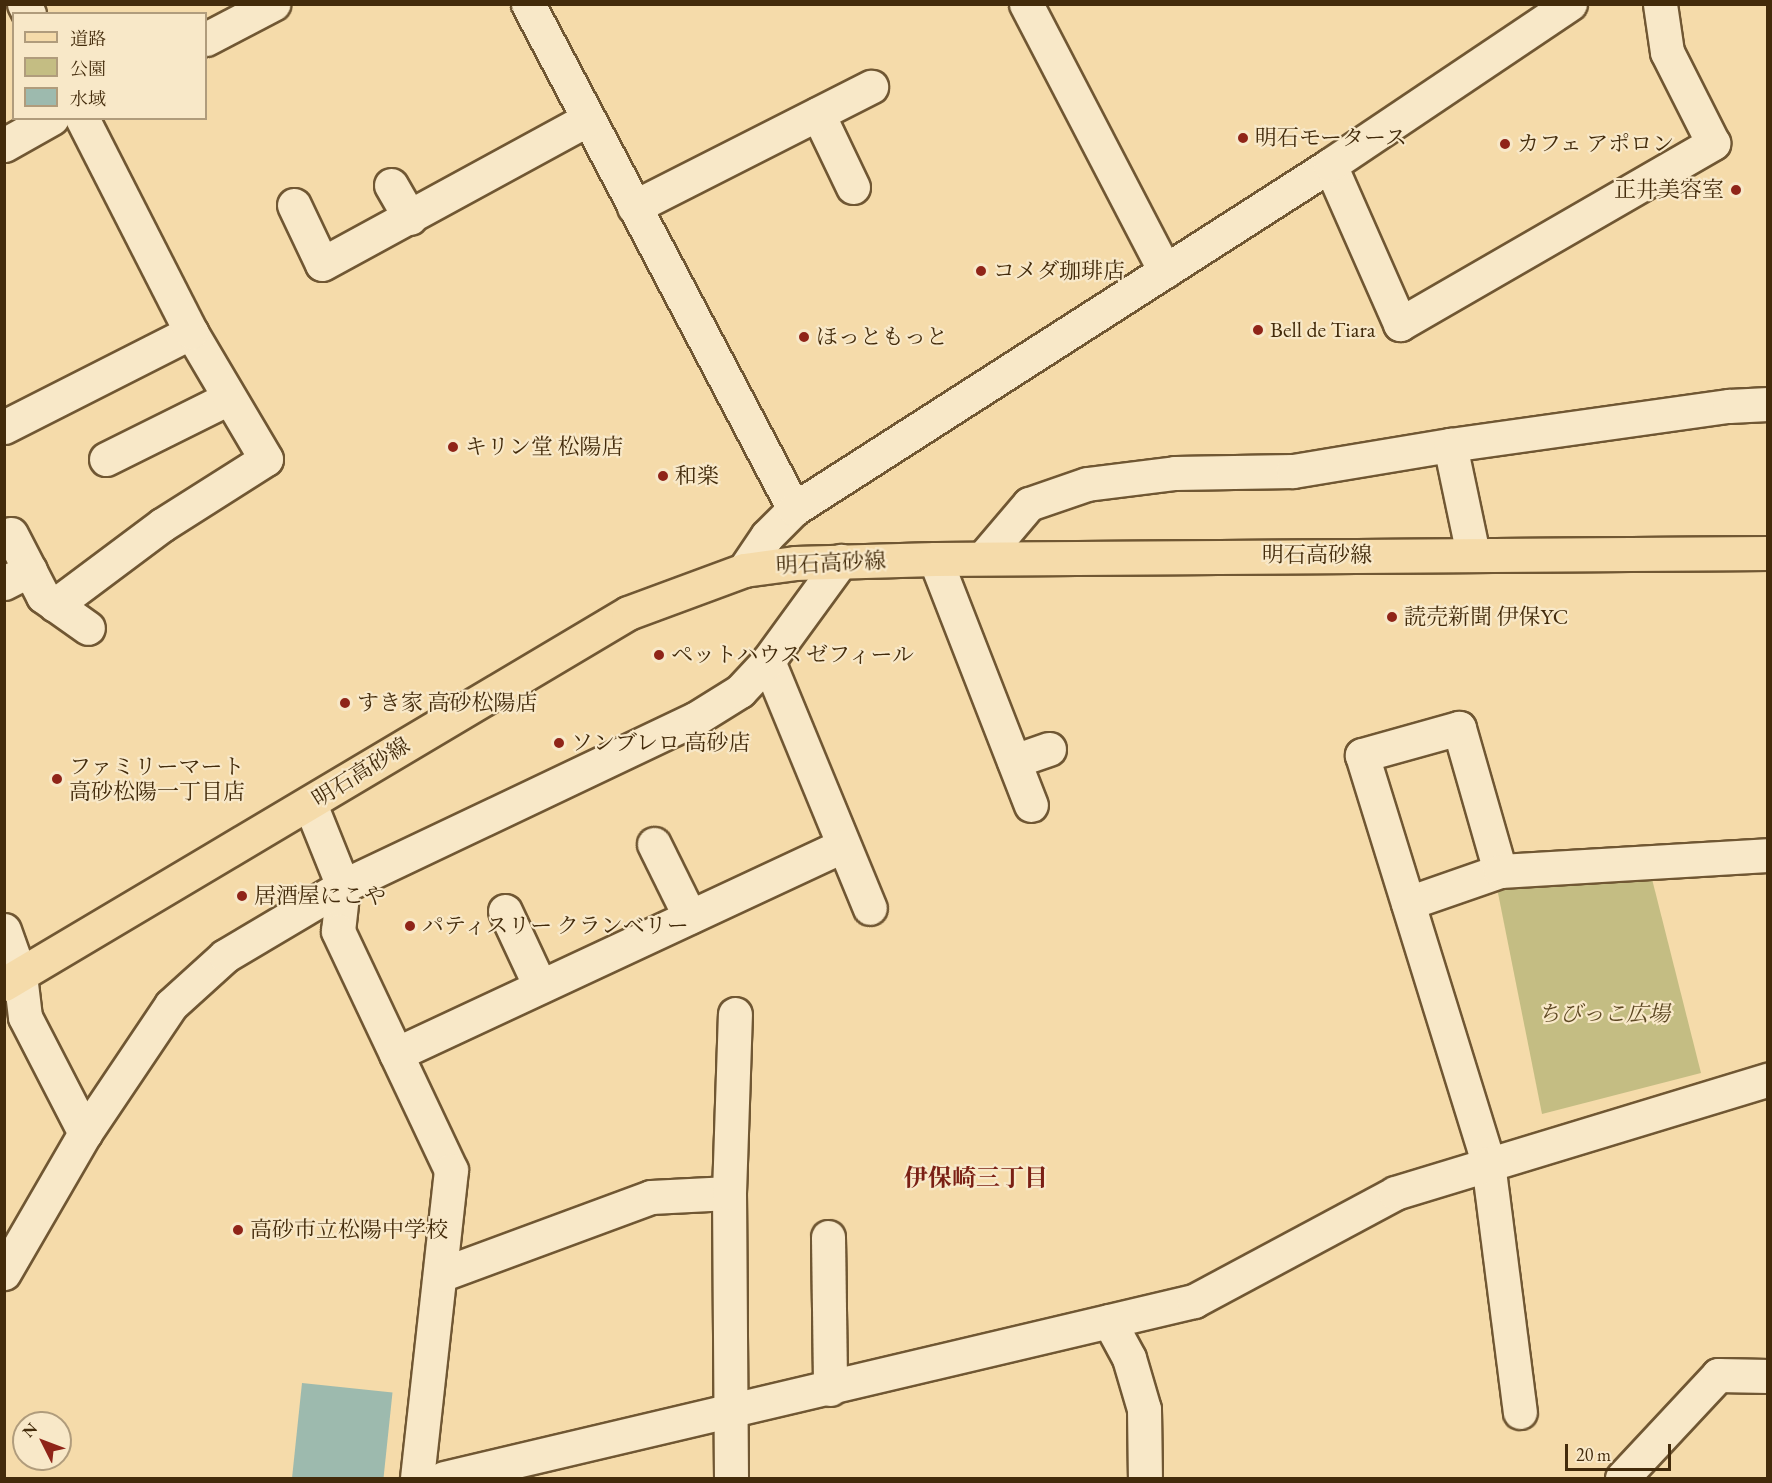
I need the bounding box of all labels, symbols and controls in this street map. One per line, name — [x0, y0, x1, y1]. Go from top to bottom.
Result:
legend — [12, 12, 207, 120]
text: 道路 — [70, 27, 106, 50]
text: 公園 — [70, 57, 106, 80]
text: 水域 — [70, 87, 106, 110]
place label: 明石モータース — [1255, 125, 1408, 151]
marker: 明石モータース — [1236, 131, 1250, 145]
place label: カフェ アポロン — [1517, 131, 1675, 157]
marker: カフェ アポロン — [1498, 137, 1512, 151]
place label: 正井美容室 — [1614, 177, 1724, 203]
marker: 正井美容室 — [1729, 183, 1743, 197]
place label: コメダ珈琲店 — [993, 258, 1125, 284]
marker: コメダ珈琲店 — [974, 264, 988, 278]
place label: Bell de Tiara — [1270, 317, 1376, 343]
marker: Bell de Tiara — [1251, 323, 1265, 337]
place label: ほっともっと — [816, 324, 948, 350]
marker: ほっともっと — [797, 330, 811, 344]
place label: キリン堂 松陽店 — [465, 434, 623, 460]
marker: キリン堂 松陽店 — [446, 440, 460, 454]
place label: 和楽 — [675, 463, 719, 489]
marker: 和楽 — [656, 469, 670, 483]
street label: 明石高砂線 — [1262, 542, 1372, 568]
street label: 明石高砂線 — [775, 547, 887, 579]
place label: 読売新聞 伊保YC — [1404, 604, 1568, 630]
marker: 読売新聞 伊保YC — [1385, 610, 1399, 624]
place label: ペットハウス ゼフィール — [671, 642, 917, 668]
marker: ペットハウス ゼフィール — [652, 648, 666, 662]
place label: すき家 高砂松陽店 — [357, 690, 537, 716]
marker: すき家 高砂松陽店 — [338, 696, 352, 710]
place label: ソンブレロ 高砂店 — [571, 730, 751, 756]
street label: 明石高砂線 — [307, 732, 415, 812]
marker: ソンブレロ 高砂店 — [552, 736, 566, 750]
place label: ファミリーマート 高砂松陽一丁目店 — [69, 753, 245, 804]
marker: ファミリーマート 高砂松陽一丁目店 — [50, 772, 64, 786]
place label: 居酒屋にこや — [254, 883, 386, 909]
marker: 居酒屋にこや — [235, 889, 249, 903]
place label: パティスリー クランベリー — [422, 913, 690, 939]
marker: パティスリー クランベリー — [403, 919, 417, 933]
park label: ちびっこ広場 — [1538, 1001, 1670, 1027]
district label: 伊保崎三丁目 — [904, 1164, 1048, 1192]
place label: 高砂市立松陽中学校 — [250, 1217, 448, 1243]
marker: 高砂市立松陽中学校 — [231, 1223, 245, 1237]
north arrow — [12, 1411, 72, 1471]
text: N — [18, 1418, 42, 1442]
scale bar — [1568, 1432, 1674, 1470]
text: 20 m — [1576, 1443, 1611, 1466]

